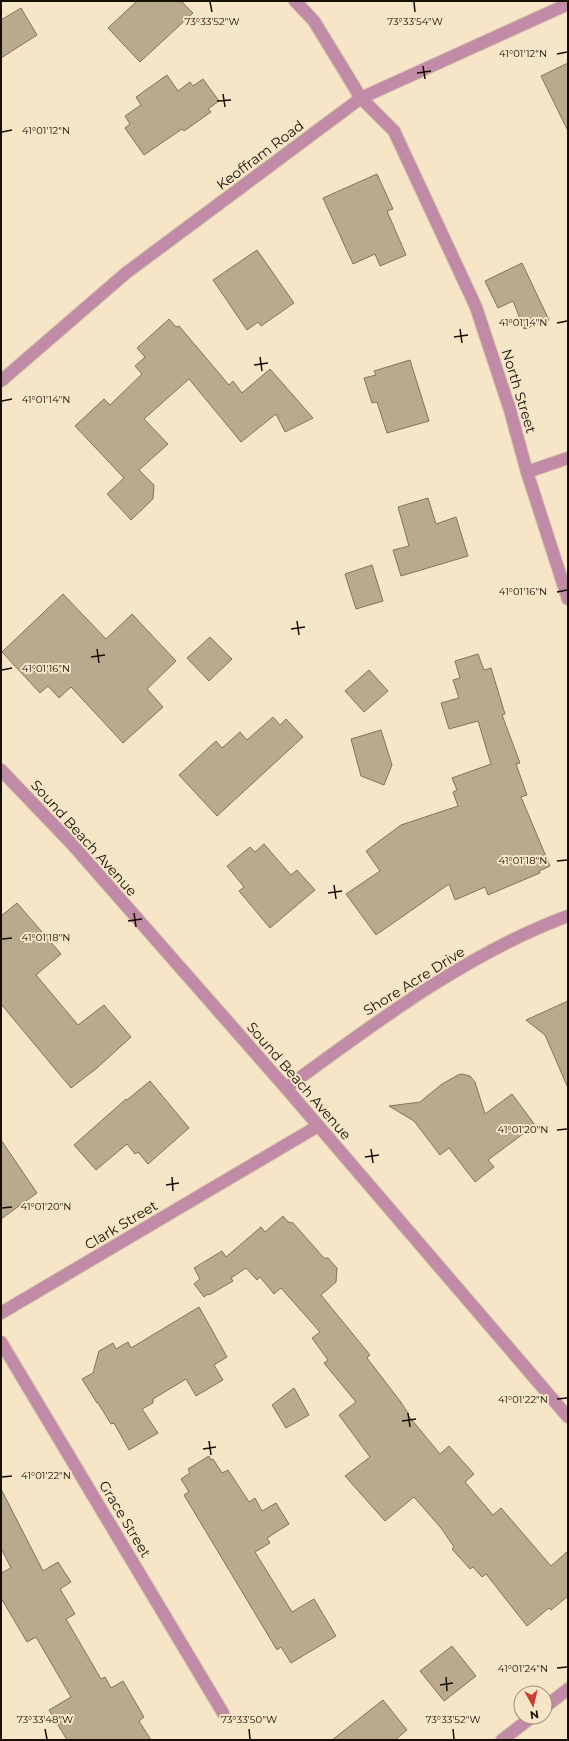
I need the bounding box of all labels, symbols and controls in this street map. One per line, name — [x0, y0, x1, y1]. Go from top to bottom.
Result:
text: 73°33'52"W — [185, 15, 240, 28]
text: 73°33'54"W — [387, 15, 443, 28]
text: 41°01'12"N — [499, 47, 547, 60]
street label: Keoffram Road — [213, 116, 307, 194]
text: 41°01'12"N — [22, 124, 70, 137]
text: 41°01'14"N — [499, 316, 547, 329]
street label: North Street — [498, 347, 540, 436]
text: 41°01'14"N — [22, 393, 70, 406]
text: 41°01'16"N — [499, 585, 547, 598]
text: 41°01'16"N — [22, 662, 70, 675]
street label: Sound Beach Avenue — [27, 776, 141, 900]
text: 41°01'18"N — [499, 854, 547, 867]
text: 41°01'18"N — [22, 931, 70, 944]
street label: Shore Acre Drive — [360, 942, 468, 1020]
street label: Sound Beach Avenue — [243, 1018, 355, 1144]
text: 41°01'20"N — [498, 1123, 548, 1136]
street label: Clark Street — [81, 1196, 161, 1254]
text: 41°01'20"N — [21, 1200, 71, 1213]
text: 41°01'22"N — [498, 1393, 548, 1406]
text: 41°01'22"N — [21, 1469, 71, 1482]
street label: Grace Street — [95, 1477, 155, 1561]
text: 41°01'24"N — [498, 1662, 548, 1675]
north arrow — [513, 1685, 553, 1725]
text: N — [529, 1707, 540, 1722]
text: 73°33'48"W — [17, 1713, 73, 1726]
text: 73°33'50"W — [221, 1713, 277, 1726]
text: 73°33'52"W — [426, 1713, 481, 1726]

